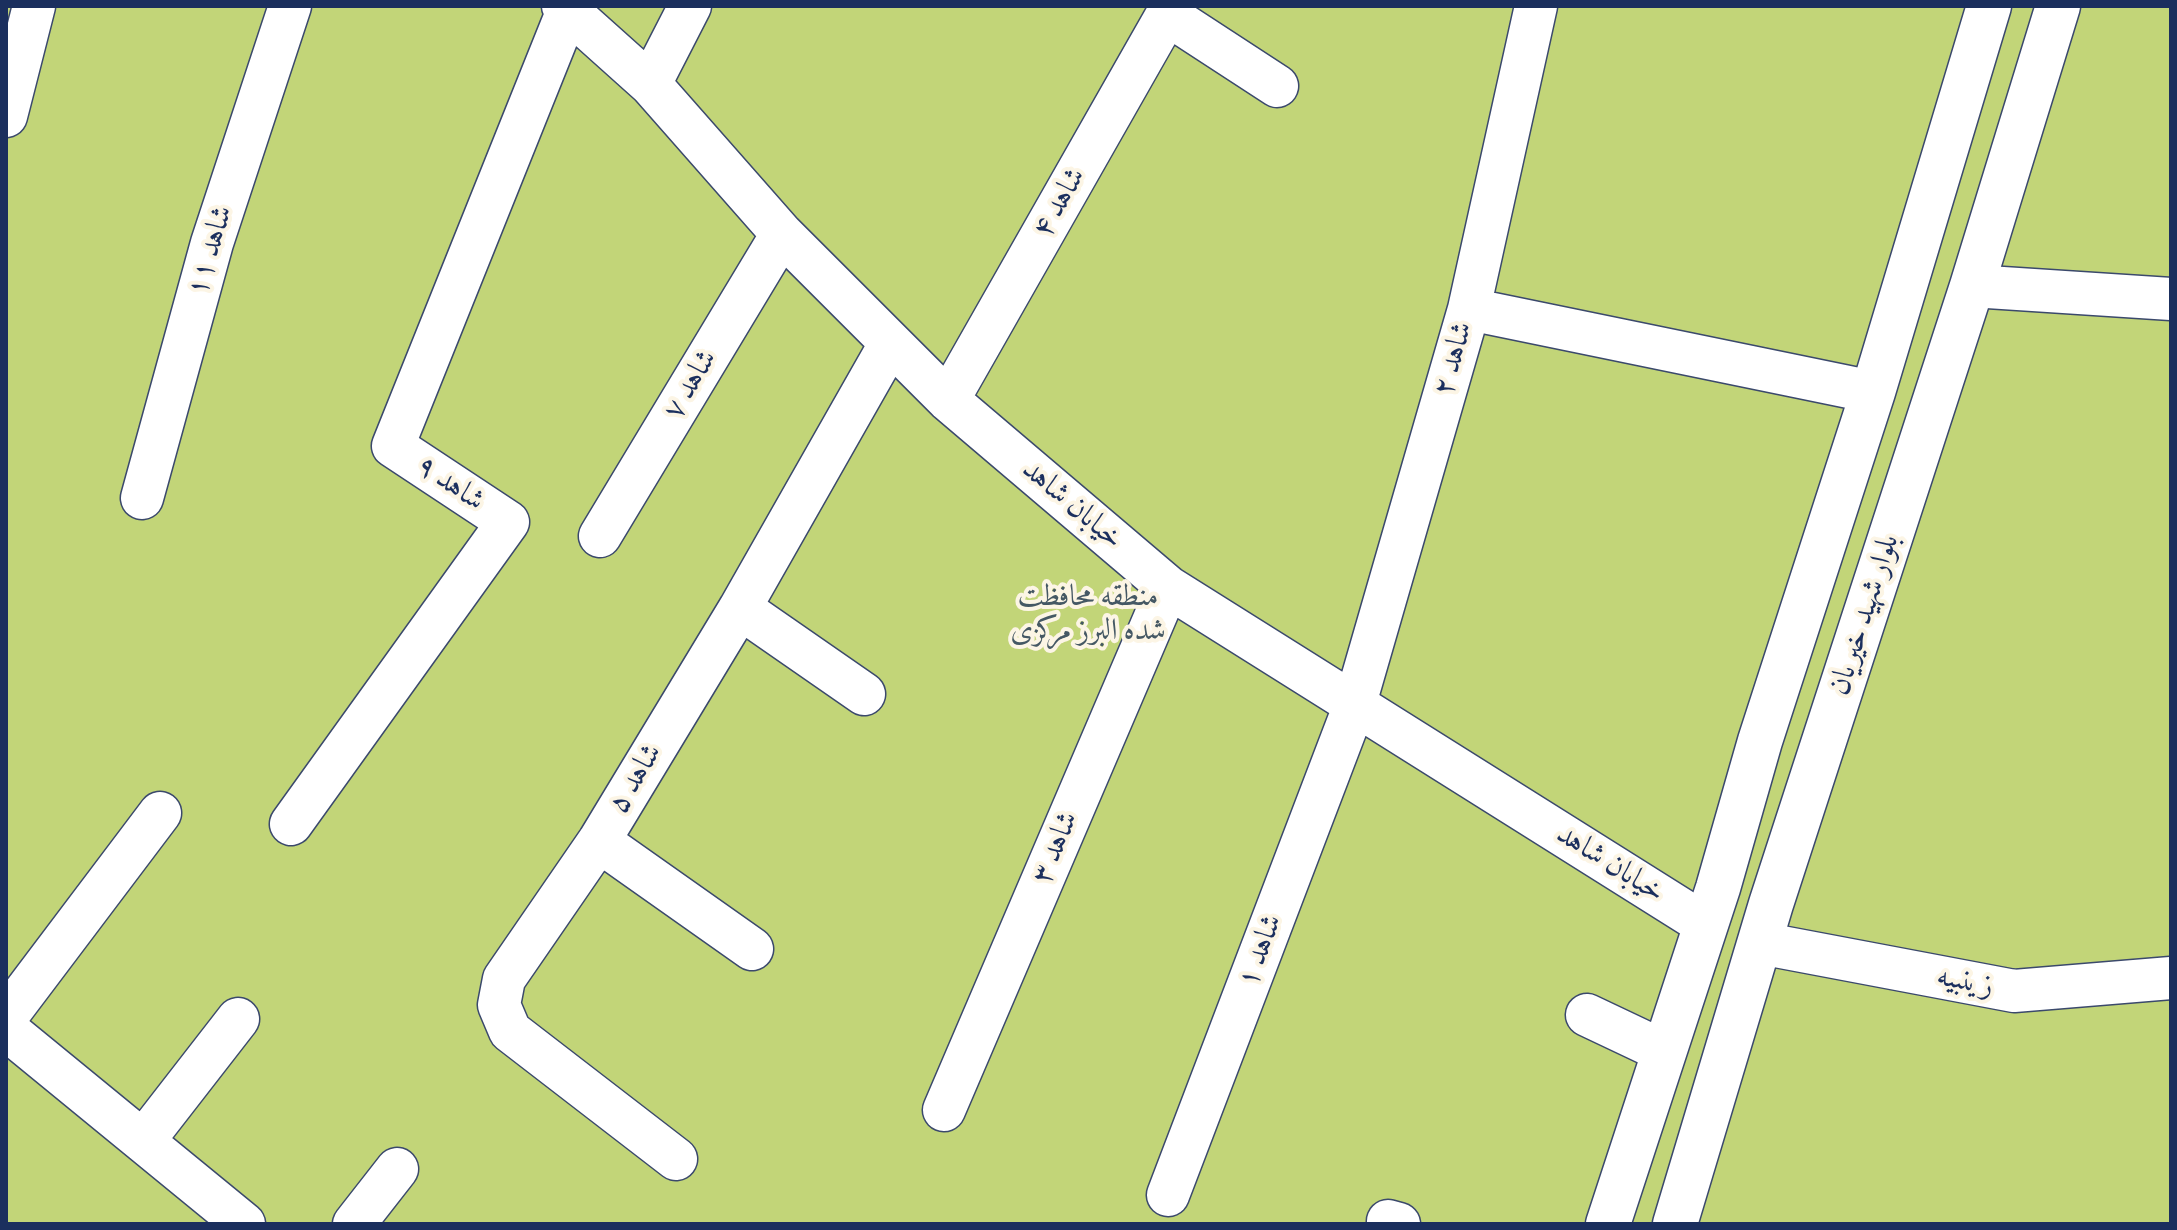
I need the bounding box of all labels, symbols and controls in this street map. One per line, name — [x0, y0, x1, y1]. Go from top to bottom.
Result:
street label: شاهد ۴ — [1026, 161, 1094, 245]
street label: شاهد ۱۱ — [180, 201, 242, 301]
street label: شاهد ۲ — [1426, 318, 1482, 400]
street label: شاهد ۷ — [656, 344, 726, 426]
street label: شاهد ۹ — [409, 448, 491, 520]
street label: خیابان شاهد — [1014, 452, 1130, 558]
street label: بلوار شهید خیریان — [1822, 530, 1908, 700]
park label: منطقه محافظت شده البرز مرکزی — [1010, 580, 1166, 650]
street label: شاهد ۵ — [601, 738, 671, 820]
street label: شاهد ۳ — [1025, 806, 1087, 890]
street label: خیابان شاهد — [1549, 817, 1671, 911]
street label: شاهد ۱ — [1231, 909, 1291, 993]
street label: زینبیه — [1933, 959, 1997, 1005]

